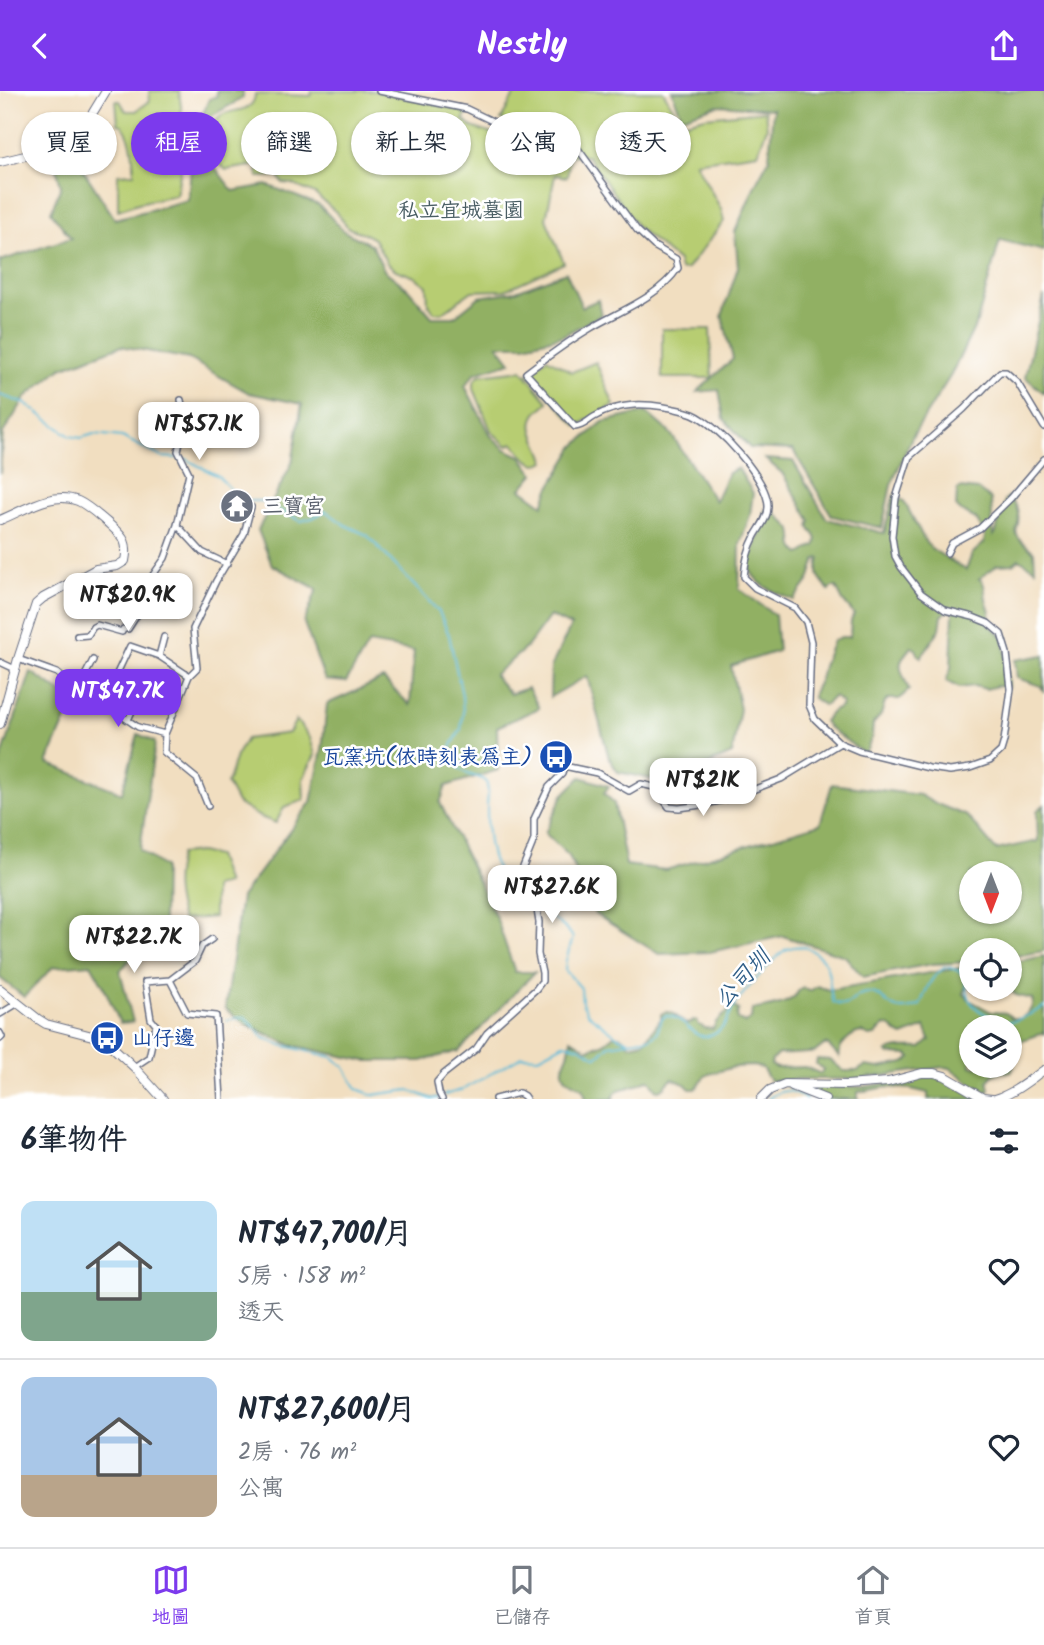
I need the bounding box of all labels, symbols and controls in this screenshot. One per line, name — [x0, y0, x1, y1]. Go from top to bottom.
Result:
text: Nestly — [477, 20, 567, 71]
icon: back — [21, 27, 59, 65]
icon: share — [985, 27, 1023, 65]
chip: 買屋 — [21, 112, 117, 175]
chip: 租屋 — [131, 112, 227, 175]
chip: 篩選 — [241, 112, 337, 175]
chip: 新上架 — [351, 112, 471, 175]
chip: 公寓 — [485, 112, 581, 175]
chip: 透天 — [595, 112, 691, 175]
park label: 私立宜城墓園 — [398, 195, 524, 228]
pin: NT$57.1K — [127, 403, 271, 462]
text: NT$57.1K — [154, 407, 244, 443]
temple icon: 三寶宮 — [218, 487, 256, 525]
place label: 三寶宮 — [262, 491, 325, 524]
pin: NT$20.9K — [56, 573, 200, 633]
text: NT$20.9K — [80, 578, 176, 614]
pin: NT$47.7K — [46, 669, 190, 729]
text: NT$47.7K — [71, 674, 165, 710]
bus stop icon: 瓦窯坑(依時刻表為主) — [537, 738, 575, 776]
place label: 瓦窯坑(依時刻表為主) — [322, 742, 532, 775]
pin: NT$21K — [646, 759, 760, 818]
text: NT$21K — [666, 763, 740, 799]
north arrow — [959, 861, 1022, 924]
map controls — [959, 861, 1022, 1078]
pin: NT$27.6K — [480, 865, 624, 925]
text: NT$27.6K — [504, 870, 600, 906]
pin: NT$22.7K — [62, 915, 206, 975]
text: NT$22.7K — [85, 920, 183, 956]
button: locate — [959, 938, 1022, 1001]
water label: 公司圳 — [707, 939, 782, 1017]
button: layers — [959, 1015, 1022, 1078]
bus stop icon: 山仔邊 — [88, 1019, 126, 1057]
place label: 山仔邊 — [132, 1023, 195, 1056]
text: 6筆物件 — [21, 1117, 127, 1165]
icon: filters — [985, 1122, 1023, 1160]
text: NT$47,700/月 — [238, 1211, 413, 1259]
icon: home — [77, 1229, 161, 1313]
icon: heart — [985, 1252, 1023, 1290]
text: 5房 · 158 m² — [238, 1259, 365, 1295]
text: 透天 — [238, 1295, 284, 1331]
text: NT$27,600/月 — [238, 1387, 416, 1435]
icon: home — [77, 1405, 161, 1489]
icon: heart — [985, 1428, 1023, 1466]
text: 2房 · 76 m² — [238, 1435, 356, 1471]
text: 公寓 — [238, 1471, 284, 1507]
tab: 地圖 — [152, 1561, 190, 1633]
tab: 已儲存 — [493, 1561, 550, 1633]
tab: 首頁 — [854, 1561, 892, 1633]

